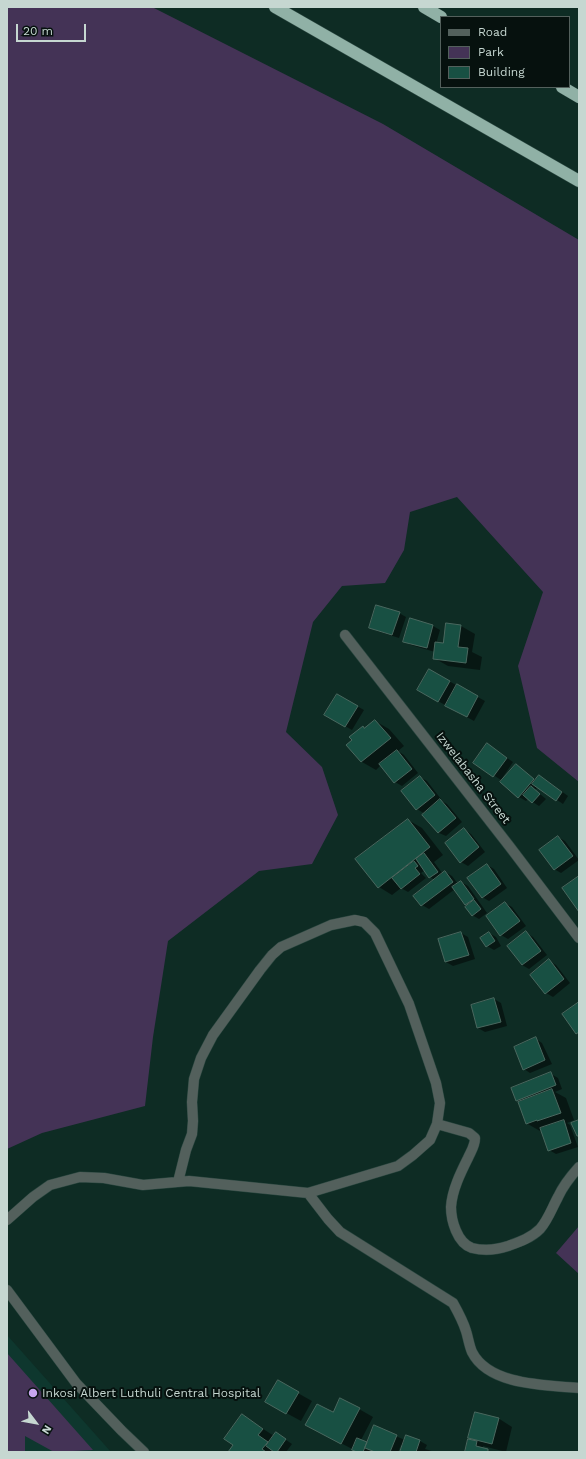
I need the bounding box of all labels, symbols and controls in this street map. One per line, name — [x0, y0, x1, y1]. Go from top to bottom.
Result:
scale bar — [18, 16, 88, 42]
legend — [440, 16, 570, 88]
text: 20 m — [23, 24, 53, 38]
text: Road — [478, 25, 507, 39]
text: Park — [478, 45, 504, 59]
text: Building — [478, 65, 525, 79]
street label: Izwelabasha Street — [433, 729, 513, 827]
place label: Inkosi Albert Luthuli Central Hospital — [42, 1386, 261, 1400]
marker: Inkosi Albert Luthuli Central Hospital — [27, 1387, 39, 1399]
north arrow — [16, 1403, 56, 1443]
text: N — [39, 1423, 54, 1437]

